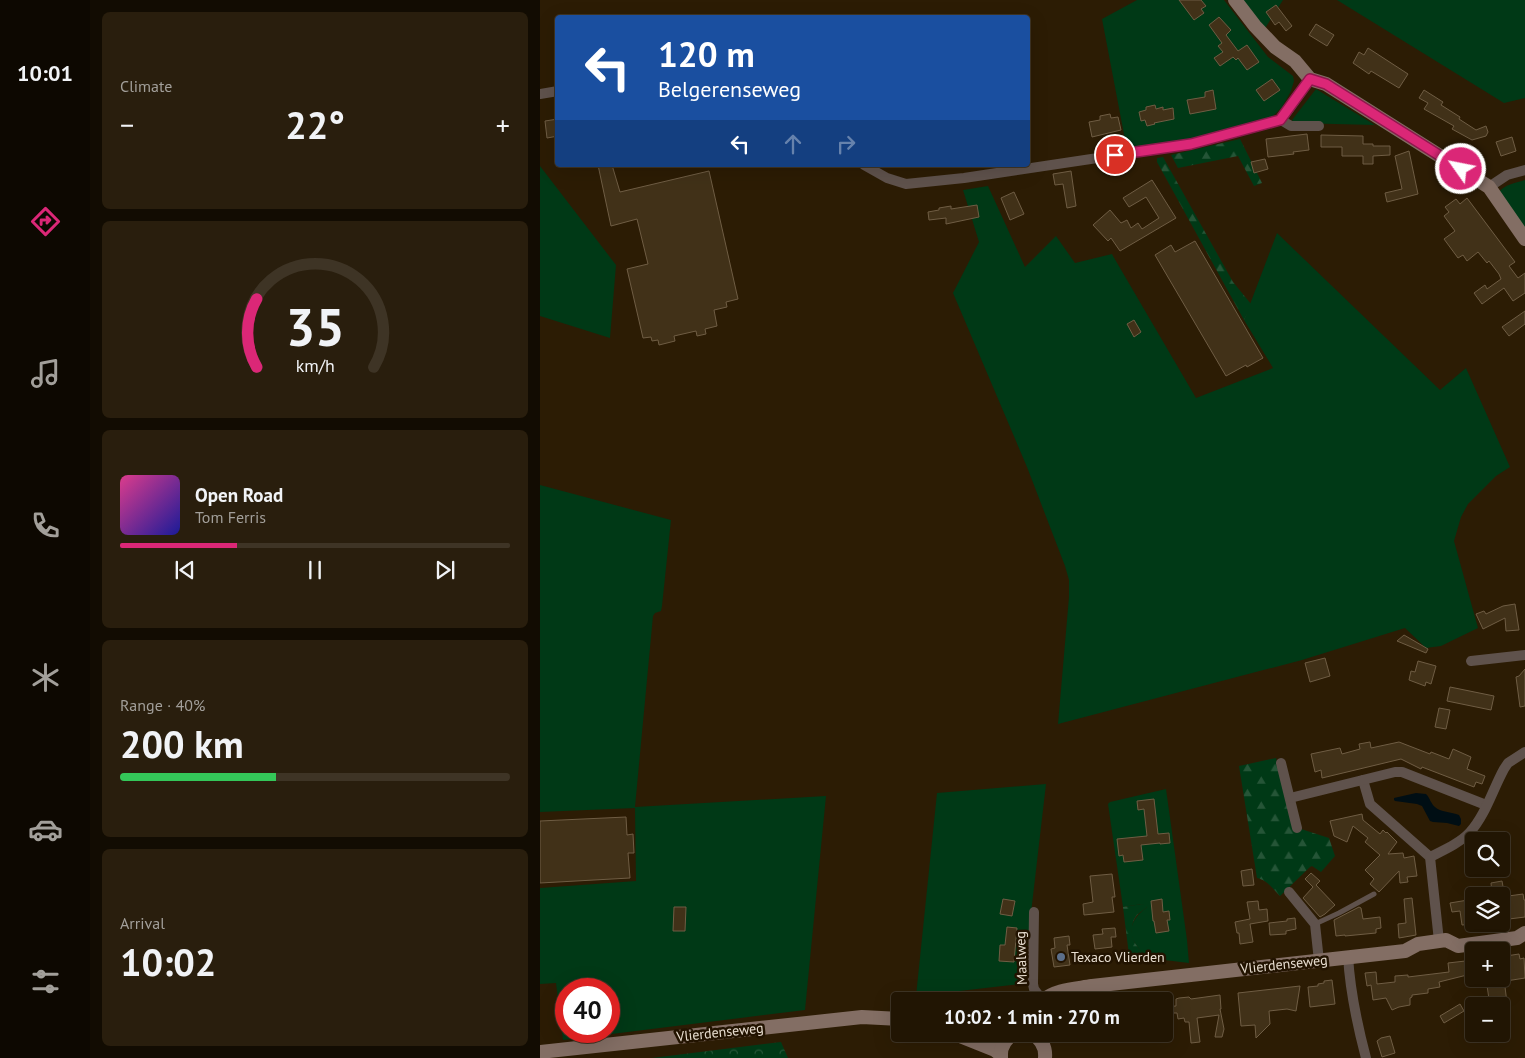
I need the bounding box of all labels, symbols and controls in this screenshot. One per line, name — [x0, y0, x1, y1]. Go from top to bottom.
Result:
text: 120 m — [658, 31, 755, 77]
icon: left — [575, 35, 640, 100]
text: 10:01 — [17, 59, 73, 87]
text: Belgerenseweg — [658, 75, 801, 103]
text: Climate — [120, 76, 172, 96]
text: 22° — [285, 100, 345, 149]
text: − — [120, 106, 134, 143]
text: + — [496, 106, 510, 143]
icon: left — [726, 130, 754, 158]
icon: ahead — [779, 130, 807, 158]
icon: right — [832, 130, 860, 158]
pin — [1094, 134, 1136, 176]
icon: arrive — [1101, 141, 1129, 169]
position arrow — [1434, 142, 1486, 194]
icon: directions — [28, 204, 63, 239]
text: 35 — [286, 293, 344, 360]
text: km/h — [295, 354, 335, 377]
icon: music — [28, 356, 63, 391]
text: Open Road — [195, 483, 283, 507]
text: Tom Ferris — [195, 507, 266, 527]
icon: phone — [28, 508, 63, 543]
icon: previous — [171, 556, 199, 584]
icon: pause — [301, 556, 329, 584]
icon: next — [431, 556, 459, 584]
icon: climate — [28, 660, 63, 695]
text: Range · 40% — [120, 695, 205, 715]
text: 200 km — [120, 719, 244, 768]
icon: car — [28, 812, 63, 847]
map controls — [1465, 832, 1510, 1042]
button: search — [1465, 832, 1510, 877]
button: layers — [1465, 887, 1510, 932]
text: Arrival — [120, 913, 165, 933]
street label: Maalweg — [1011, 931, 1031, 985]
text: 10:02 — [120, 937, 216, 986]
button: + — [1465, 942, 1510, 987]
place label: Texaco Vlierden — [1071, 948, 1165, 966]
street label: Vlierdenseweg — [1239, 950, 1328, 978]
marker: Texaco Vlierden — [1055, 951, 1067, 963]
icon: filters — [28, 964, 63, 999]
speed limit sign: 40 — [555, 978, 620, 1043]
button: − — [1465, 997, 1510, 1042]
text: 10:02 · 1 min · 270 m — [944, 1005, 1120, 1029]
street label: Vlierdenseweg — [675, 1018, 764, 1046]

